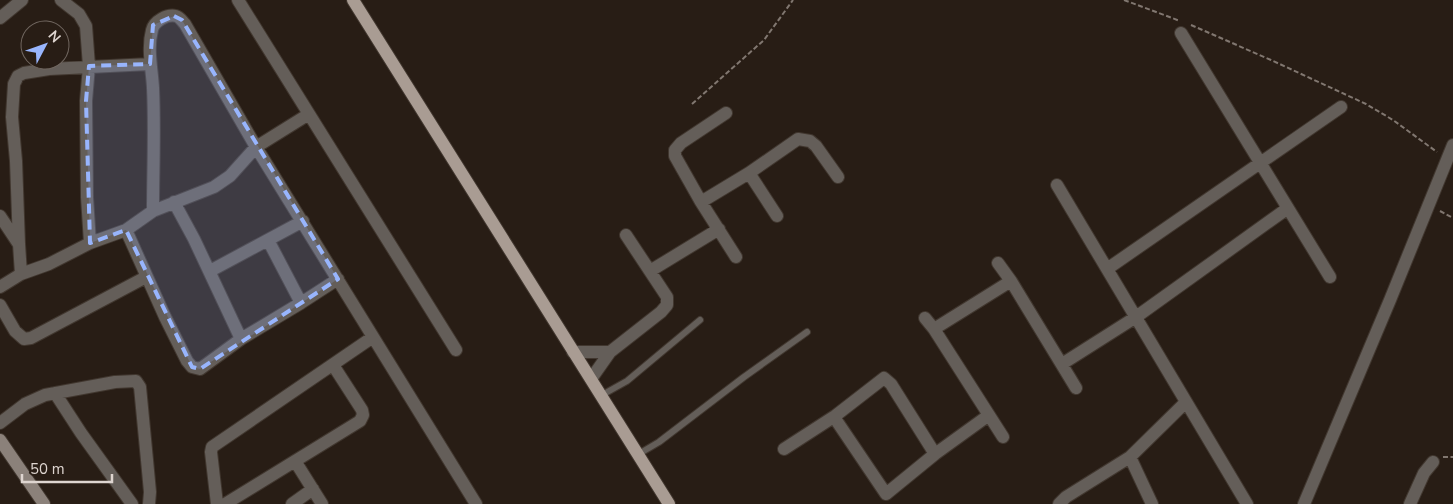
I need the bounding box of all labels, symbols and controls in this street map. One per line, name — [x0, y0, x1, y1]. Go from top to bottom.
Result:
north arrow — [20, 20, 70, 70]
text: N — [44, 27, 65, 47]
scale bar — [22, 452, 112, 484]
text: 50 m — [30, 459, 65, 479]

